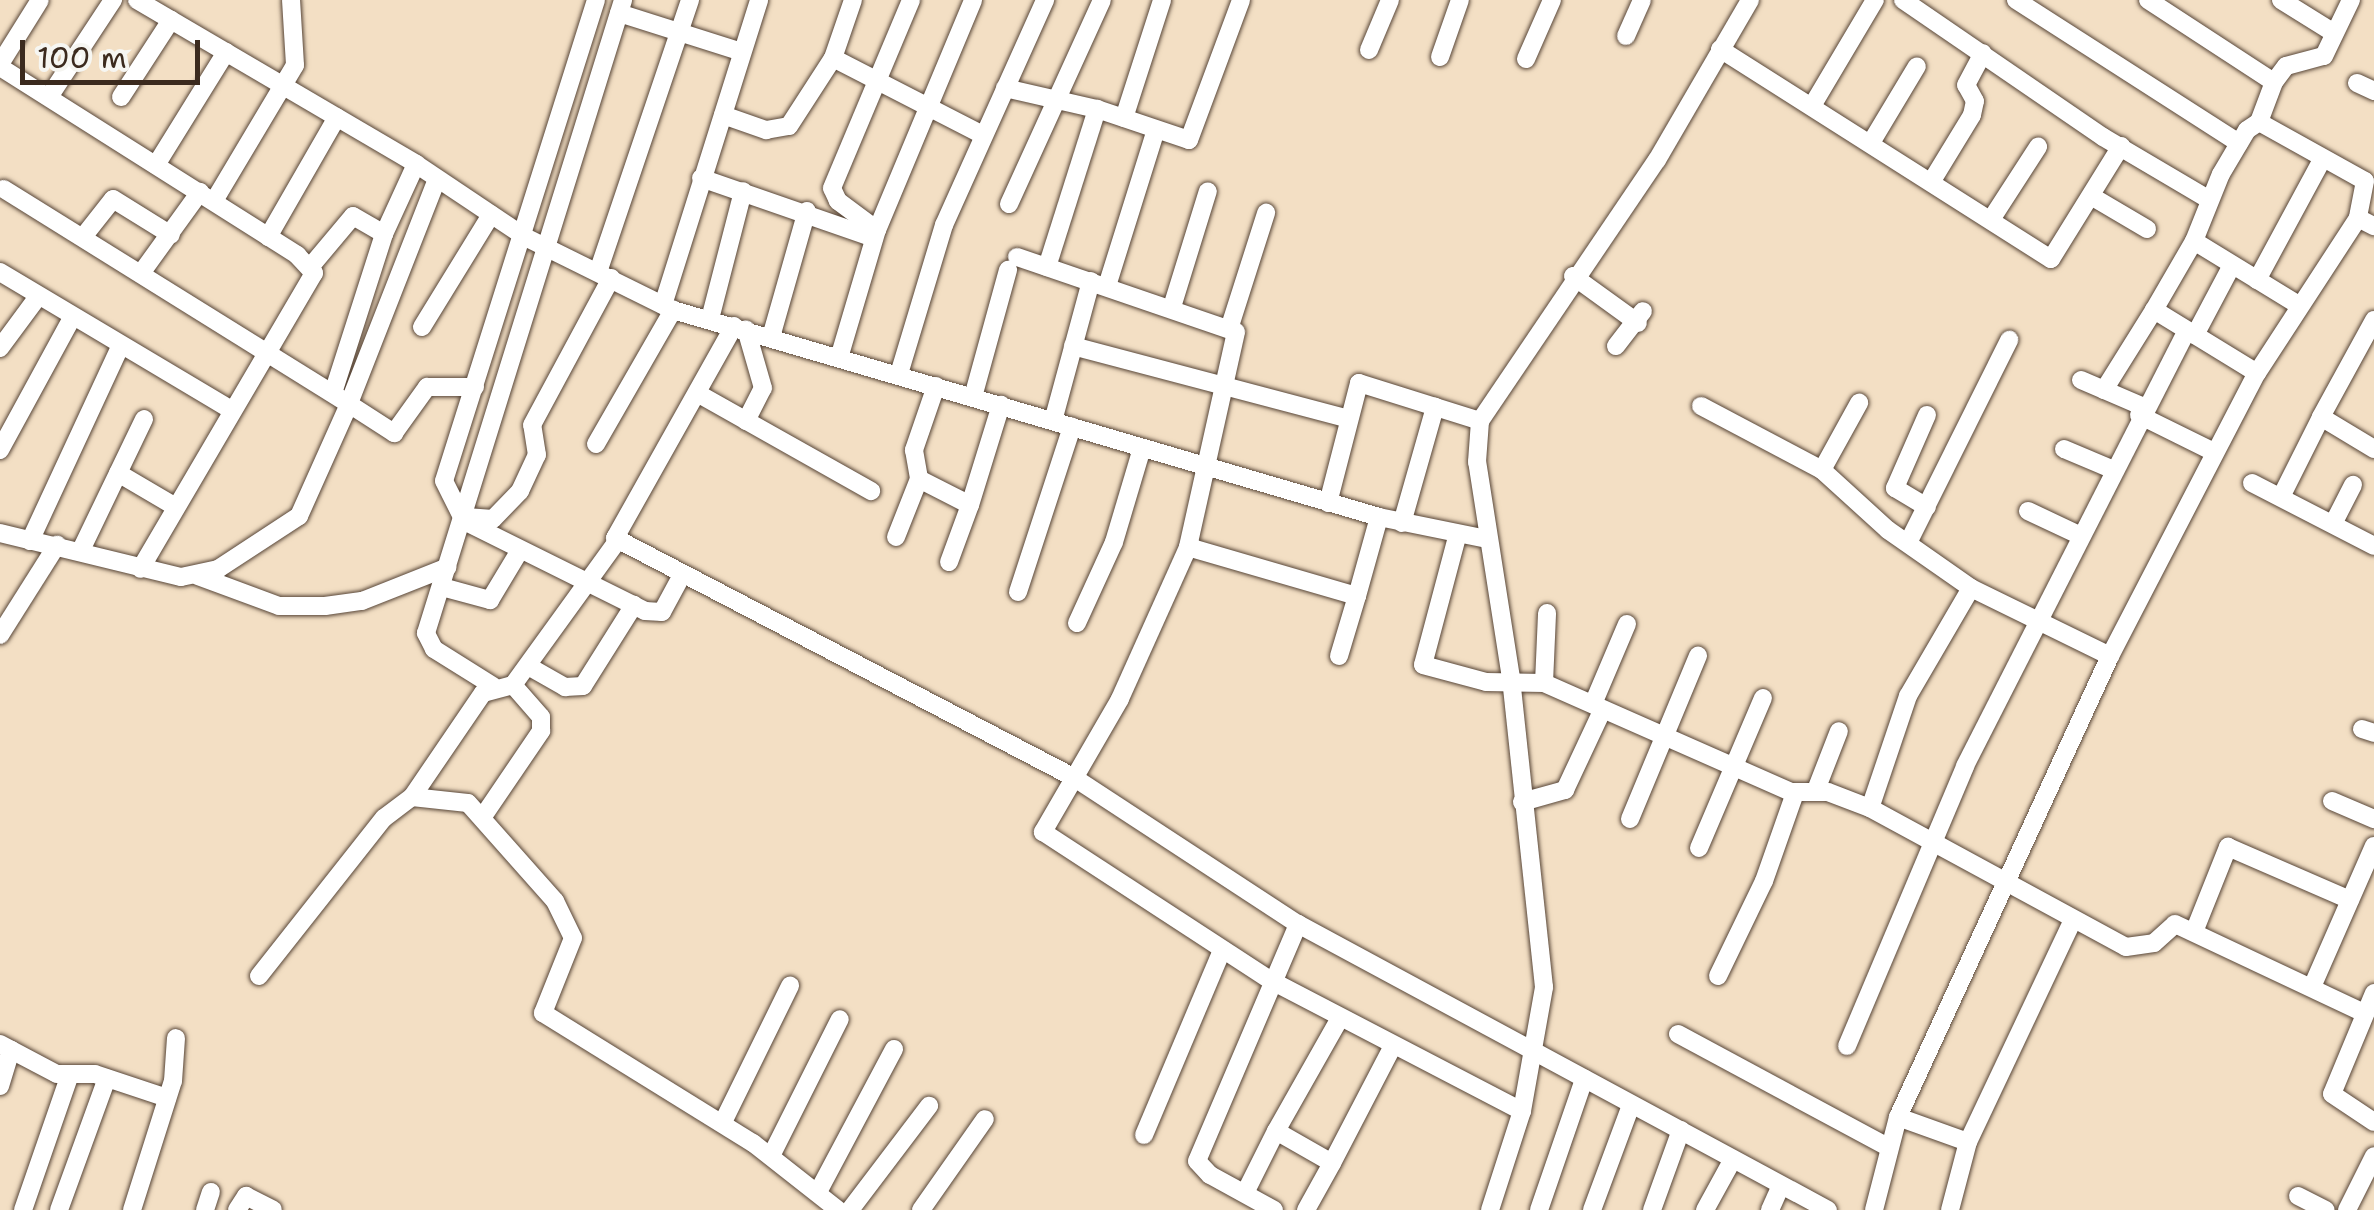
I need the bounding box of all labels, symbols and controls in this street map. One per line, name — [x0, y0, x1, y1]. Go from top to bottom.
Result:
scale bar — [25, 20, 205, 82]
text: 100 m — [37, 37, 127, 78]

